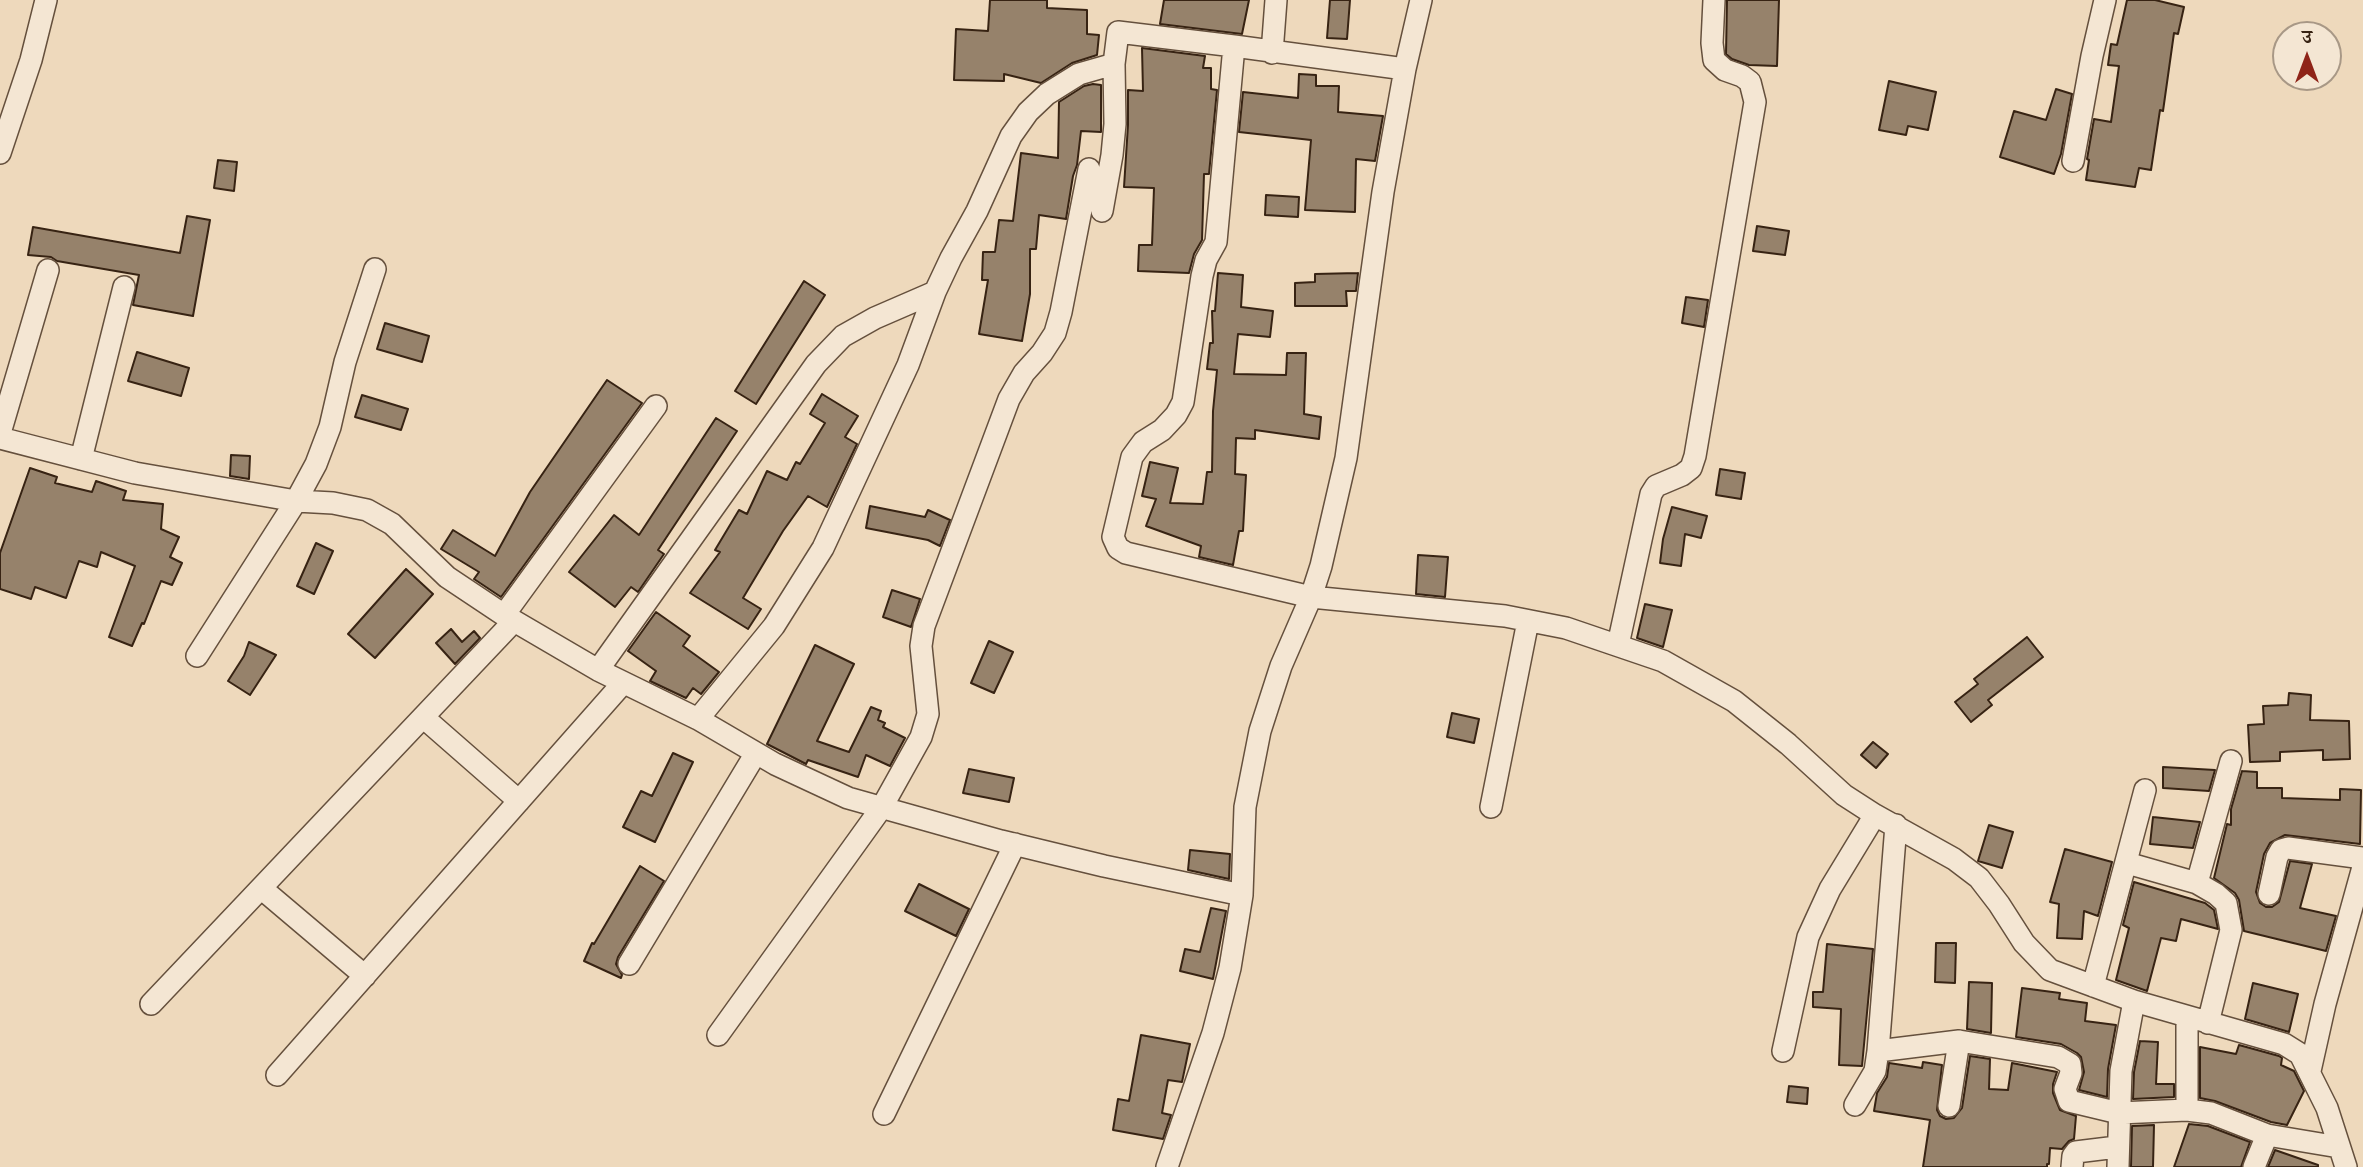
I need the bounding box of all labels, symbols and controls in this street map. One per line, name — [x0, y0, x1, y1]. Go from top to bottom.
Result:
north arrow — [2272, 21, 2342, 91]
text: उ — [2302, 25, 2312, 49]

